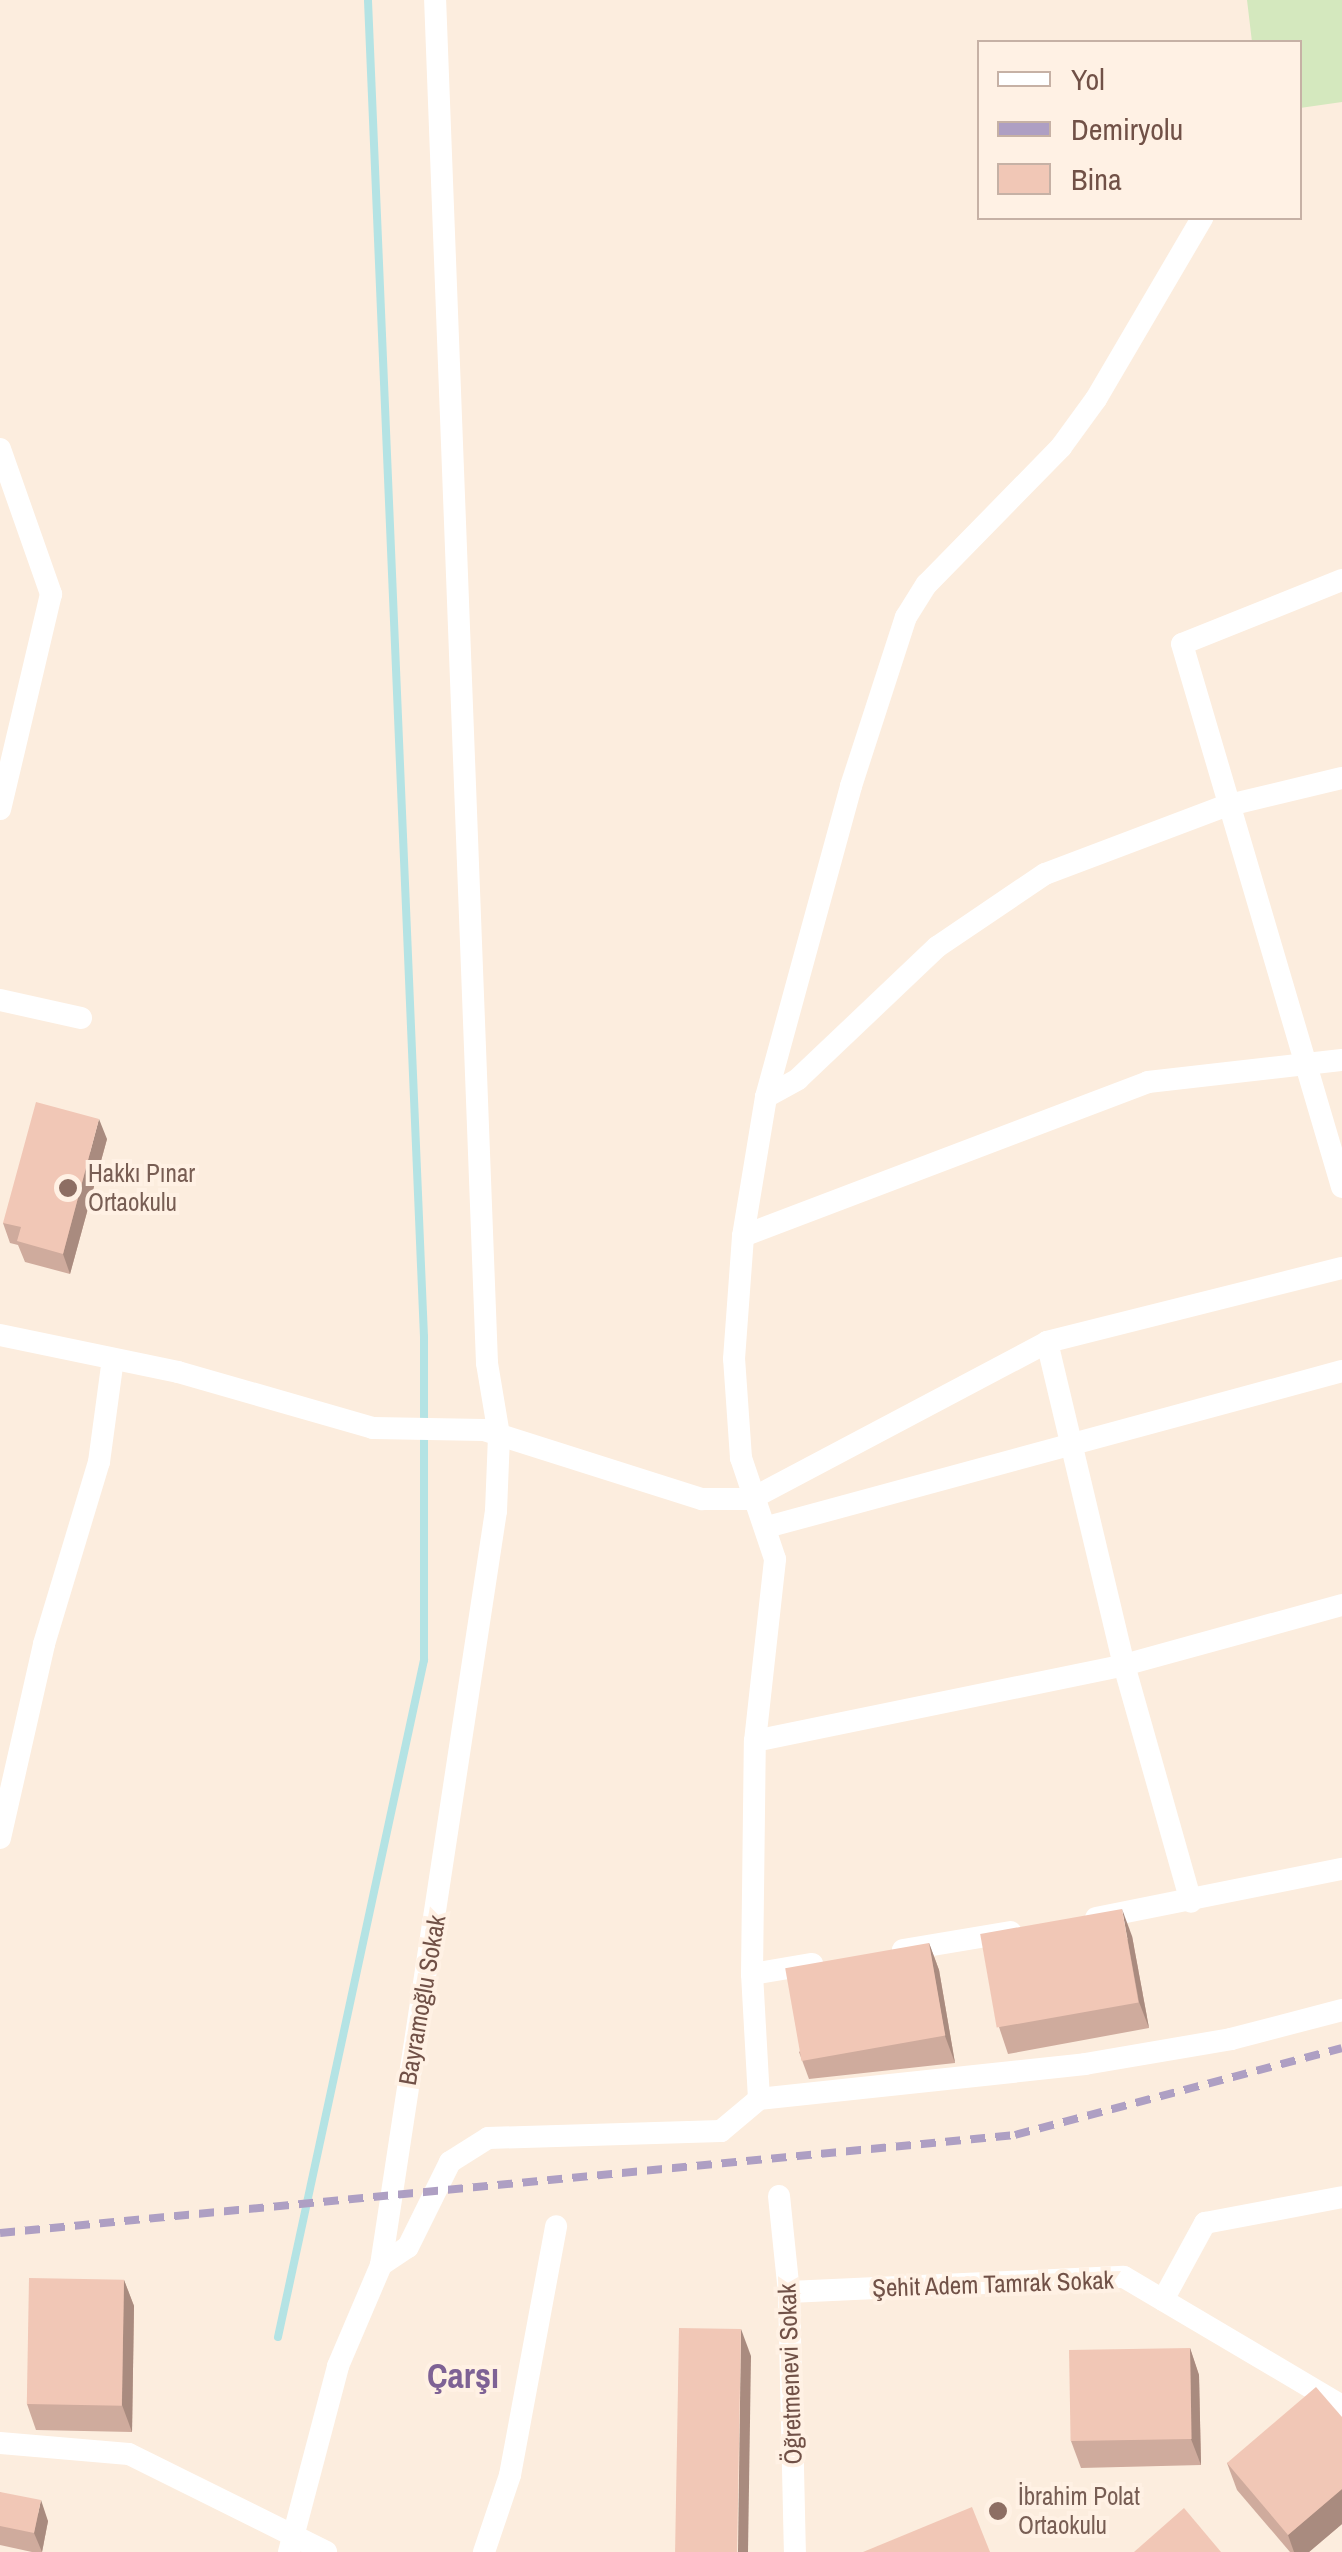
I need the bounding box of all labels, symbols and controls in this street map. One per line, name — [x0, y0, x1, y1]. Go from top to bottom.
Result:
legend — [977, 40, 1302, 220]
text: Yol — [1071, 59, 1105, 99]
text: Demiryolu — [1071, 109, 1183, 149]
text: Bina — [1071, 159, 1122, 199]
place label: Hakkı Pınar Ortaokulu — [88, 1159, 195, 1218]
marker: Hakkı Pınar Ortaokulu — [57, 1177, 79, 1199]
street label: Bayramoğlu Sokak — [392, 1913, 452, 2087]
street label: Şehit Adem Tamrak Sokak — [871, 2265, 1115, 2303]
street label: Öğretmenevi Sokak — [772, 2283, 808, 2465]
district label: Çarşı — [427, 2355, 499, 2397]
place label: İbrahim Polat Ortaokulu — [1018, 2482, 1140, 2541]
marker: İbrahim Polat Ortaokulu — [987, 2500, 1009, 2522]

